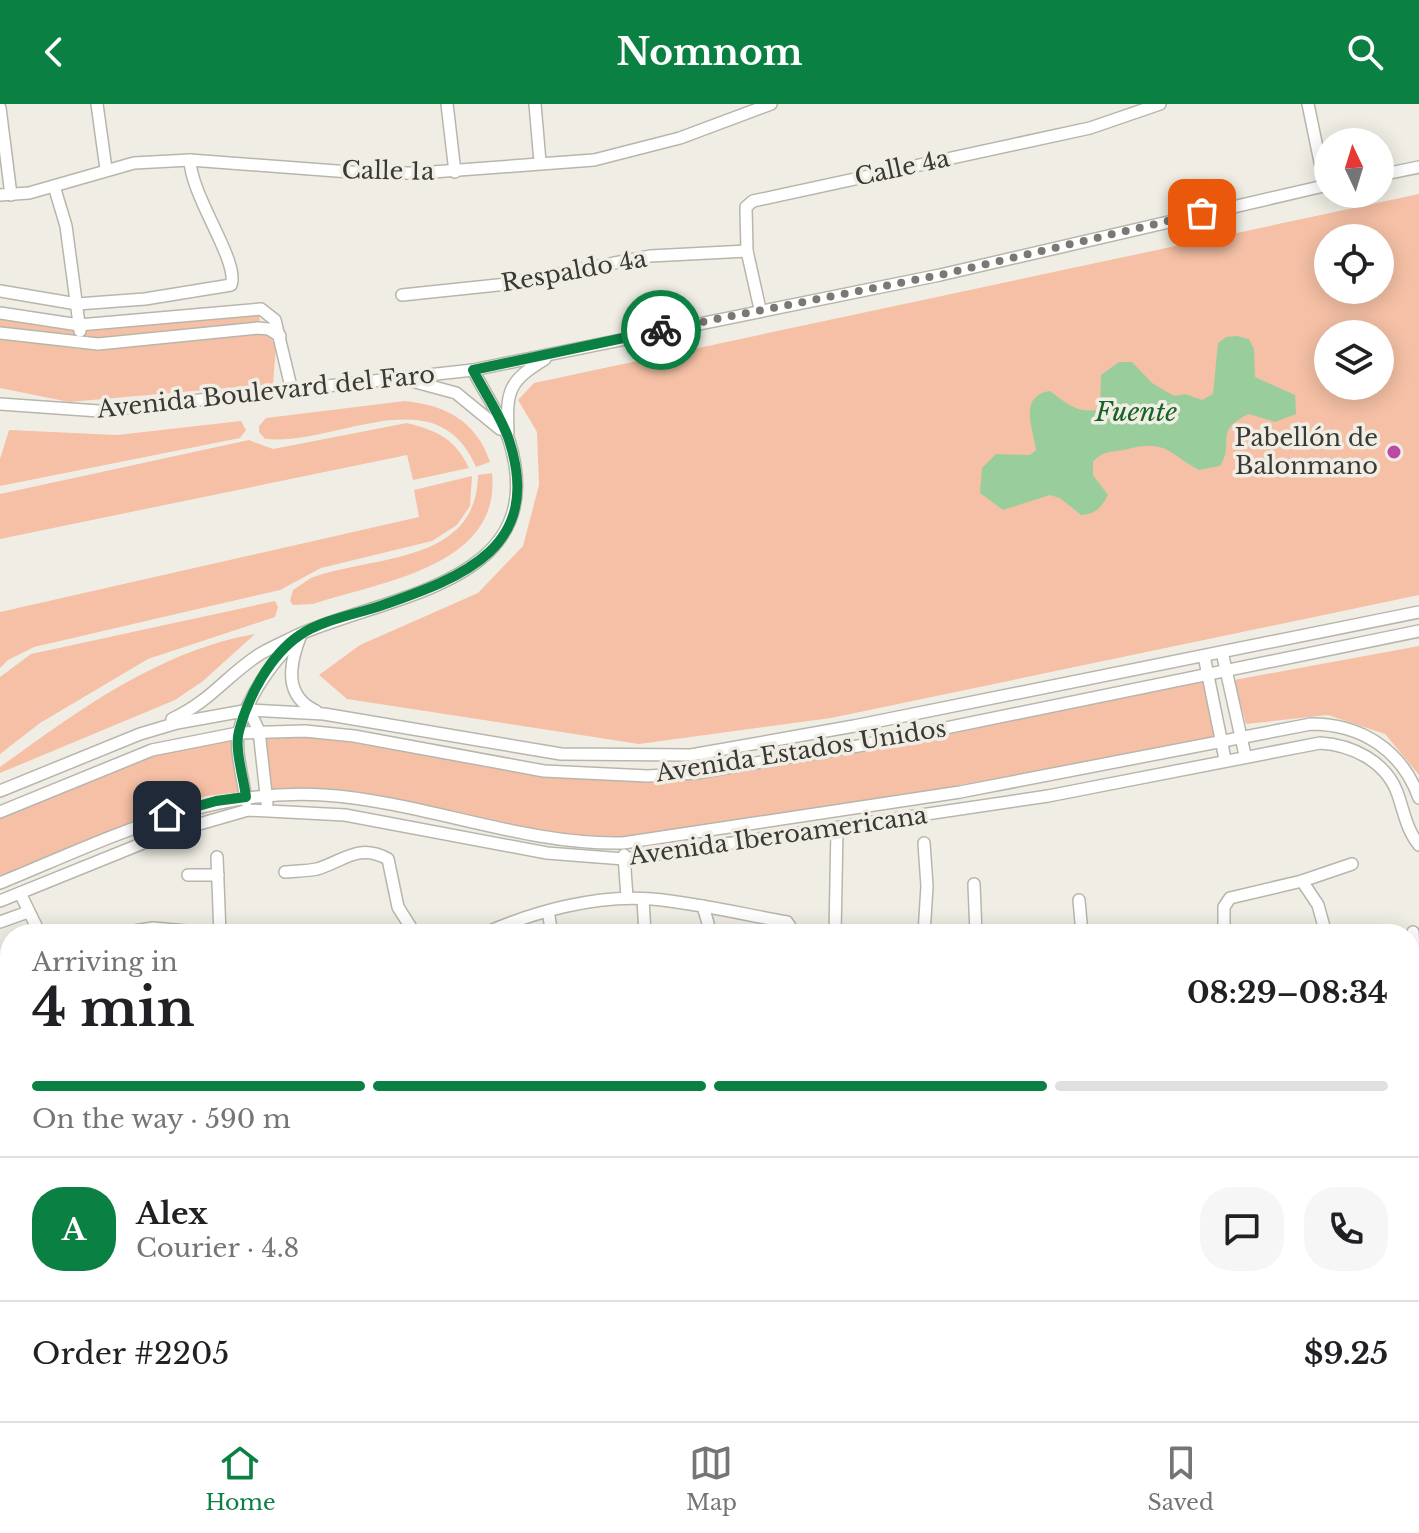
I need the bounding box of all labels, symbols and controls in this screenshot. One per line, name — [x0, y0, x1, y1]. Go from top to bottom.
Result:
icon: back — [32, 30, 76, 74]
text: Nomnom — [616, 30, 803, 75]
icon: search — [1343, 30, 1387, 74]
north arrow — [1314, 128, 1394, 208]
map controls — [1314, 128, 1394, 400]
street label: Calle 4a — [852, 143, 953, 192]
street label: Calle 1a — [341, 155, 435, 186]
pin — [1168, 179, 1236, 247]
icon: bag — [1180, 191, 1224, 235]
button: locate — [1314, 224, 1394, 304]
street label: Respaldo 4a — [499, 243, 649, 298]
courier — [621, 290, 701, 370]
icon: bike — [639, 308, 683, 352]
button: layers — [1314, 320, 1394, 400]
street label: Avenida Boulevard del Faro — [95, 359, 436, 424]
water label: Fuente — [1094, 396, 1177, 428]
place label: Pabellón de Balonmano — [1234, 423, 1378, 480]
marker: Pabellón de Balonmano — [1385, 443, 1403, 461]
street label: Avenida Estados Unidos — [653, 713, 948, 788]
pin — [133, 781, 201, 849]
icon: home — [145, 793, 189, 837]
street label: Avenida Iberoamericana — [626, 800, 929, 871]
text: Arriving in — [32, 946, 178, 978]
text: 08:29–08:34 — [1187, 974, 1388, 1011]
text: 4 min — [32, 976, 194, 1040]
text: On the way · 590 m — [32, 1103, 291, 1135]
button: chat — [1200, 1187, 1284, 1271]
button: phone — [1304, 1187, 1388, 1271]
text: Alex — [136, 1195, 208, 1232]
text: A — [62, 1211, 86, 1248]
text: Courier · 4.8 — [136, 1232, 299, 1264]
text: Order #2205 — [32, 1335, 229, 1372]
text: $9.25 — [1304, 1335, 1388, 1372]
tab: Home — [205, 1441, 276, 1516]
tab: Map — [686, 1441, 737, 1516]
tab: Saved — [1147, 1441, 1214, 1516]

